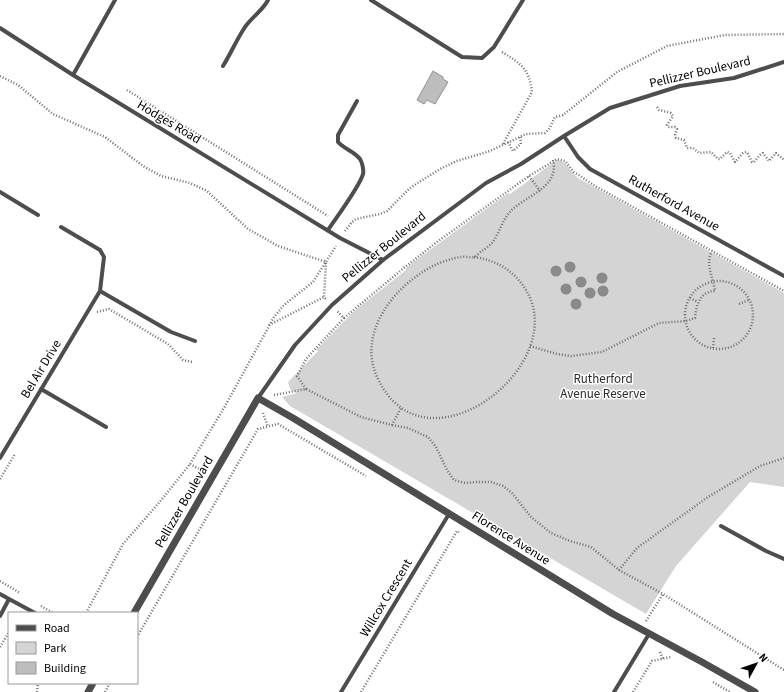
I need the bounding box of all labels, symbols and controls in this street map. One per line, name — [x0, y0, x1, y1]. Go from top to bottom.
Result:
street label: Pellizzer Boulevard — [648, 52, 752, 92]
street label: Hodges Road — [134, 96, 204, 148]
street label: Rutherford Avenue — [625, 170, 723, 236]
street label: Pellizzer Boulevard — [338, 207, 430, 287]
street label: Bel Air Drive — [16, 336, 66, 402]
park label: Rutherford Avenue Reserve — [560, 370, 646, 403]
street label: Pellizzer Boulevard — [150, 453, 218, 551]
street label: Florence Avenue — [468, 507, 554, 569]
street label: Willcox Crescent — [356, 555, 417, 640]
legend — [8, 612, 138, 684]
text: Road — [44, 620, 70, 637]
text: Park — [44, 640, 66, 657]
north arrow — [736, 644, 776, 684]
text: N — [755, 650, 771, 666]
text: Building — [44, 660, 86, 677]

